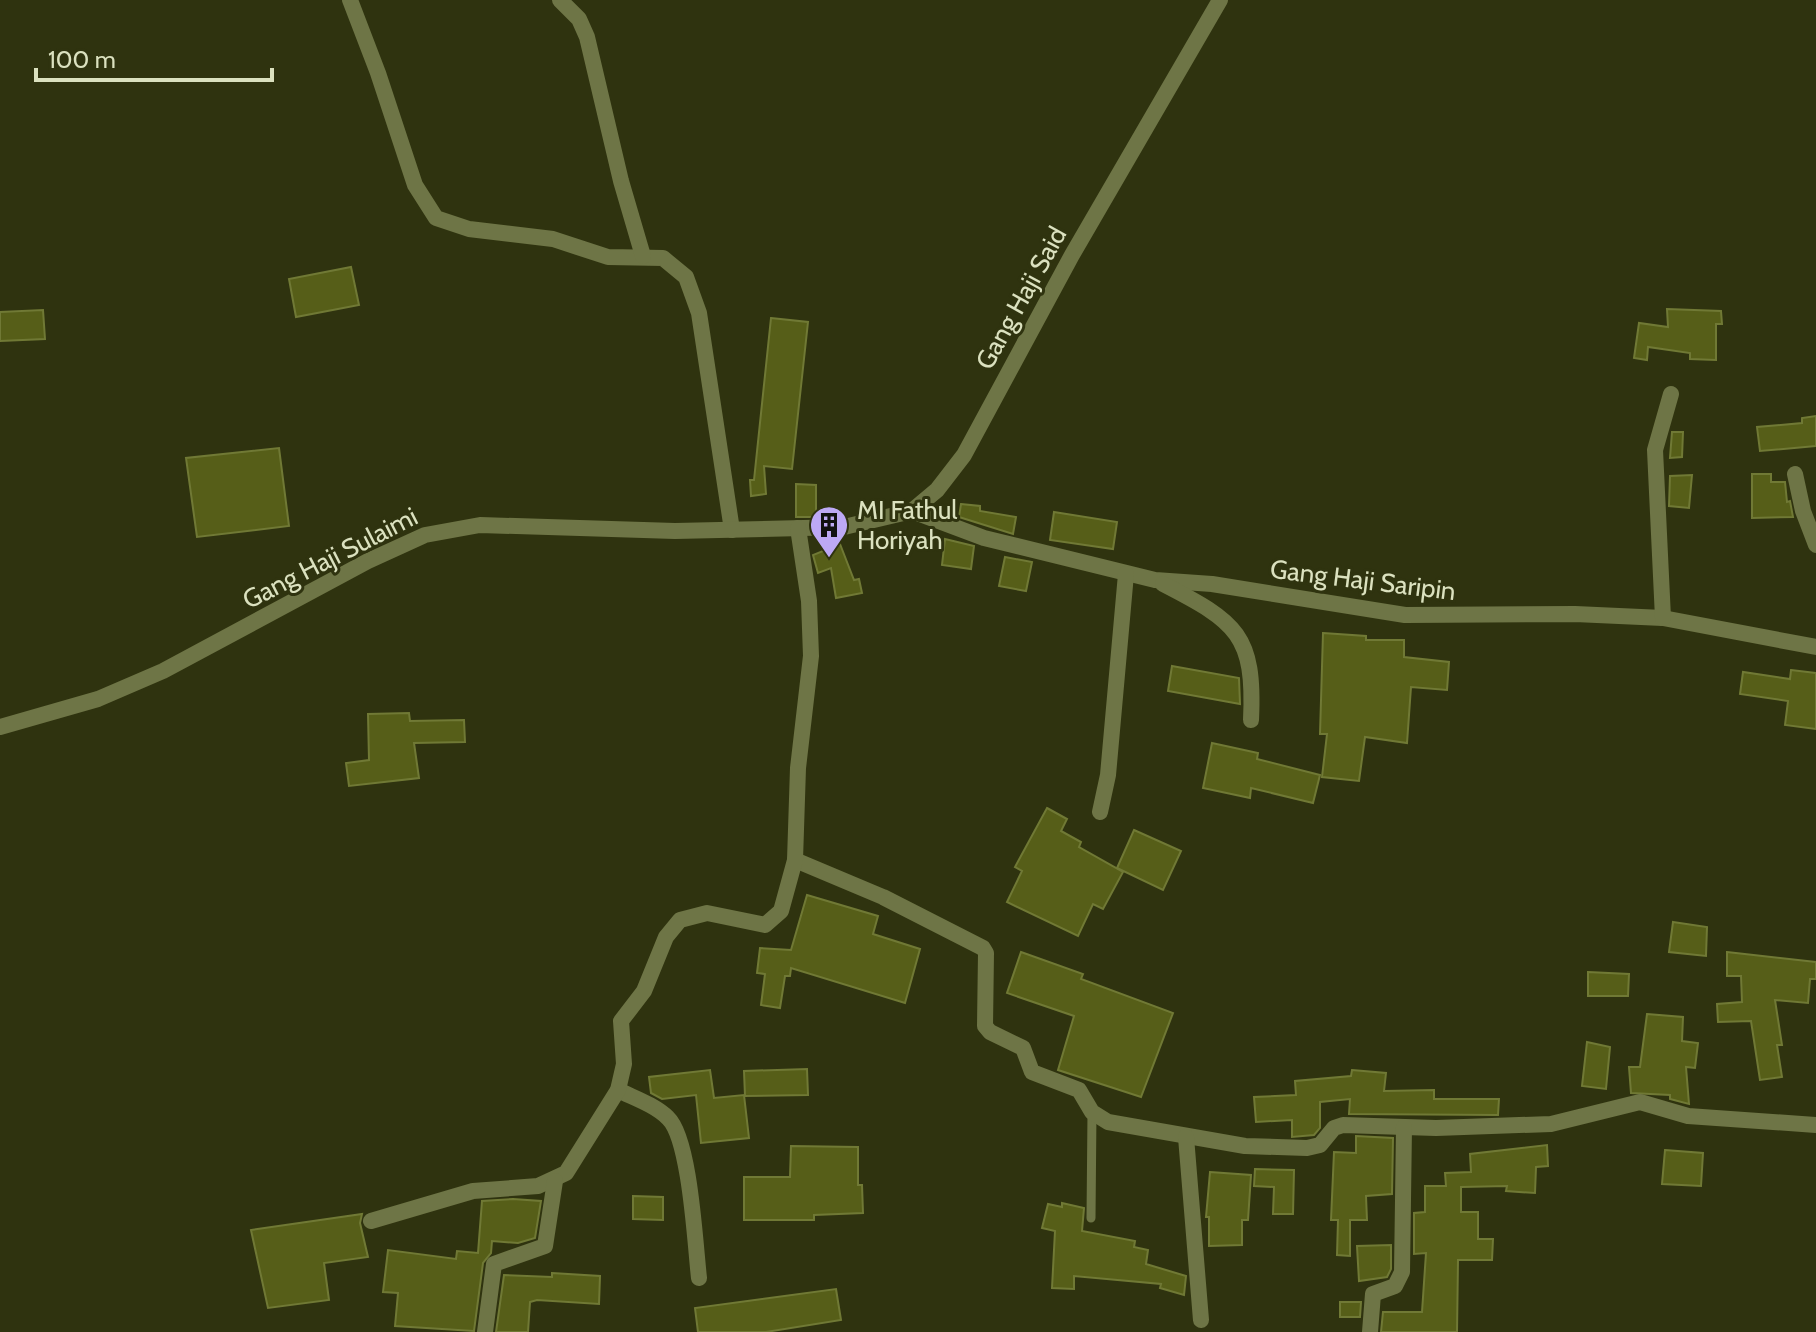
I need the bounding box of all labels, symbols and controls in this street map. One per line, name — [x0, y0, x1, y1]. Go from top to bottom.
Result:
scale bar — [36, 32, 272, 82]
text: 100 m — [48, 45, 116, 74]
street label: Gang Haji Said — [969, 221, 1073, 375]
place label: MI Fathul Horiyah — [857, 494, 957, 556]
street label: Gang Haji Sulaimi — [237, 500, 423, 616]
building icon: MI Fathul Horiyah — [808, 504, 850, 559]
street label: Gang Haji Saripin — [1268, 553, 1458, 607]

